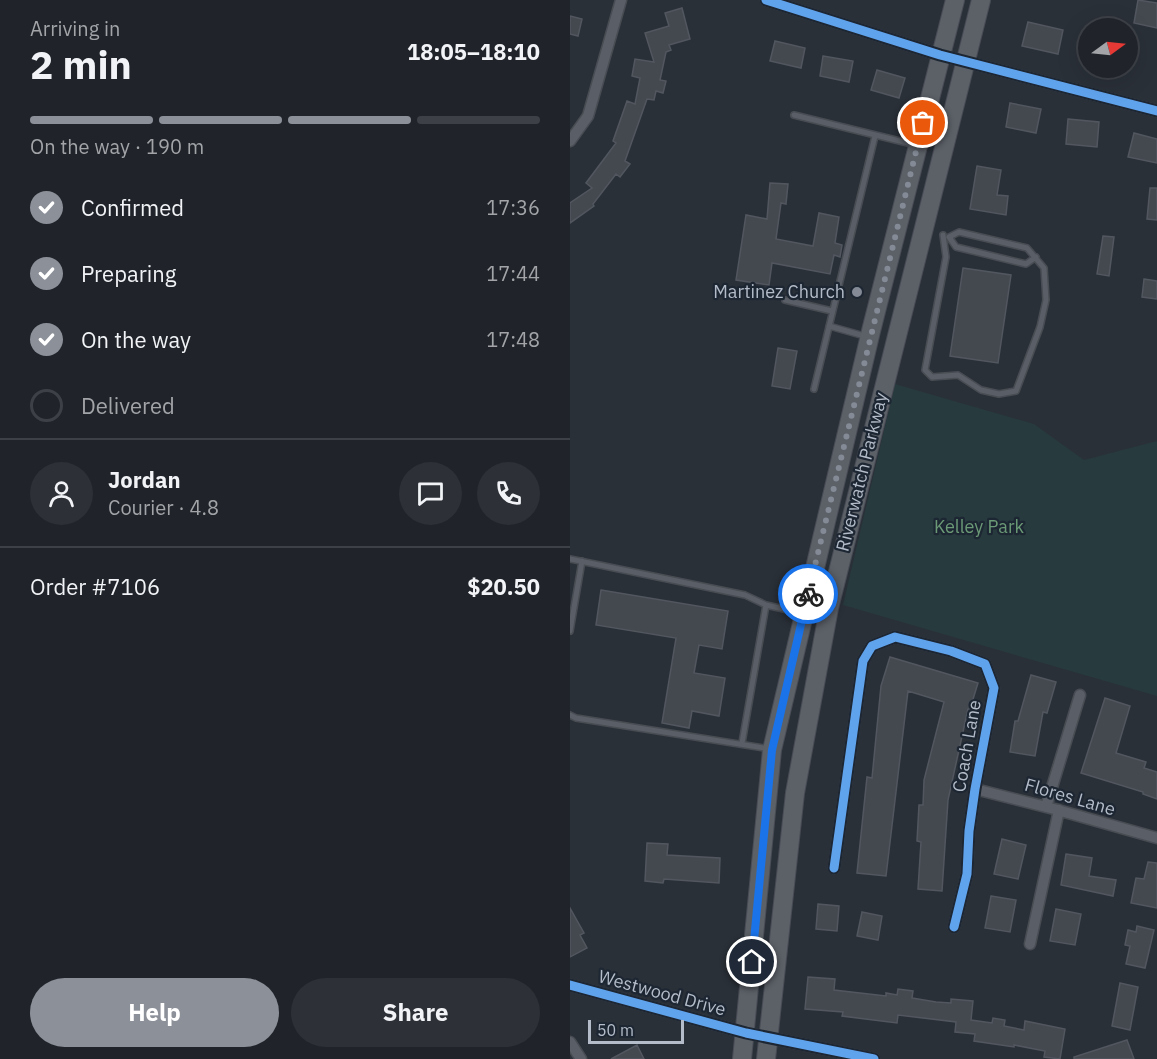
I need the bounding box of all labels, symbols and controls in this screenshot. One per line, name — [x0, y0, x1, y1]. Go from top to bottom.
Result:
text: Arriving in — [30, 15, 120, 42]
north arrow — [1078, 18, 1138, 78]
map controls — [1078, 18, 1138, 78]
text: 18:05–18:10 — [407, 37, 540, 66]
text: 2 min — [30, 39, 132, 90]
pin — [897, 97, 948, 148]
icon: bag — [906, 106, 939, 139]
text: On the way · 190 m — [30, 133, 204, 160]
icon: check — [30, 191, 63, 224]
text: Confirmed — [81, 193, 184, 222]
text: 17:36 — [486, 194, 540, 221]
icon: check — [30, 257, 63, 290]
text: Preparing — [81, 259, 176, 288]
text: 17:44 — [486, 260, 540, 287]
place label: Martinez Church — [713, 280, 845, 303]
marker: Martinez Church — [850, 285, 864, 299]
icon: check — [30, 323, 63, 356]
text: On the way — [81, 325, 191, 354]
text: 17:48 — [486, 326, 540, 353]
street label: Riverwatch Parkway — [831, 390, 892, 554]
text: Delivered — [81, 391, 175, 420]
button: person — [30, 462, 93, 525]
button: chat — [399, 462, 462, 525]
button: phone — [477, 462, 540, 525]
text: Jordan — [108, 465, 181, 494]
text: Courier · 4.8 — [108, 494, 219, 521]
park label: Kelley Park — [934, 515, 1025, 538]
courier — [778, 564, 838, 624]
text: Order #7106 — [30, 572, 160, 601]
text: $20.50 — [467, 572, 540, 601]
icon: bike — [792, 578, 825, 611]
street label: Coach Lane — [947, 698, 986, 794]
street label: Flores Lane — [1022, 773, 1118, 820]
pin — [726, 936, 777, 987]
icon: home — [735, 945, 768, 978]
street label: Westwood Drive — [596, 964, 728, 1021]
button: Help — [30, 978, 279, 1047]
button: Share — [291, 978, 540, 1047]
scale bar — [588, 1017, 684, 1044]
text: 50 m — [597, 1020, 634, 1040]

